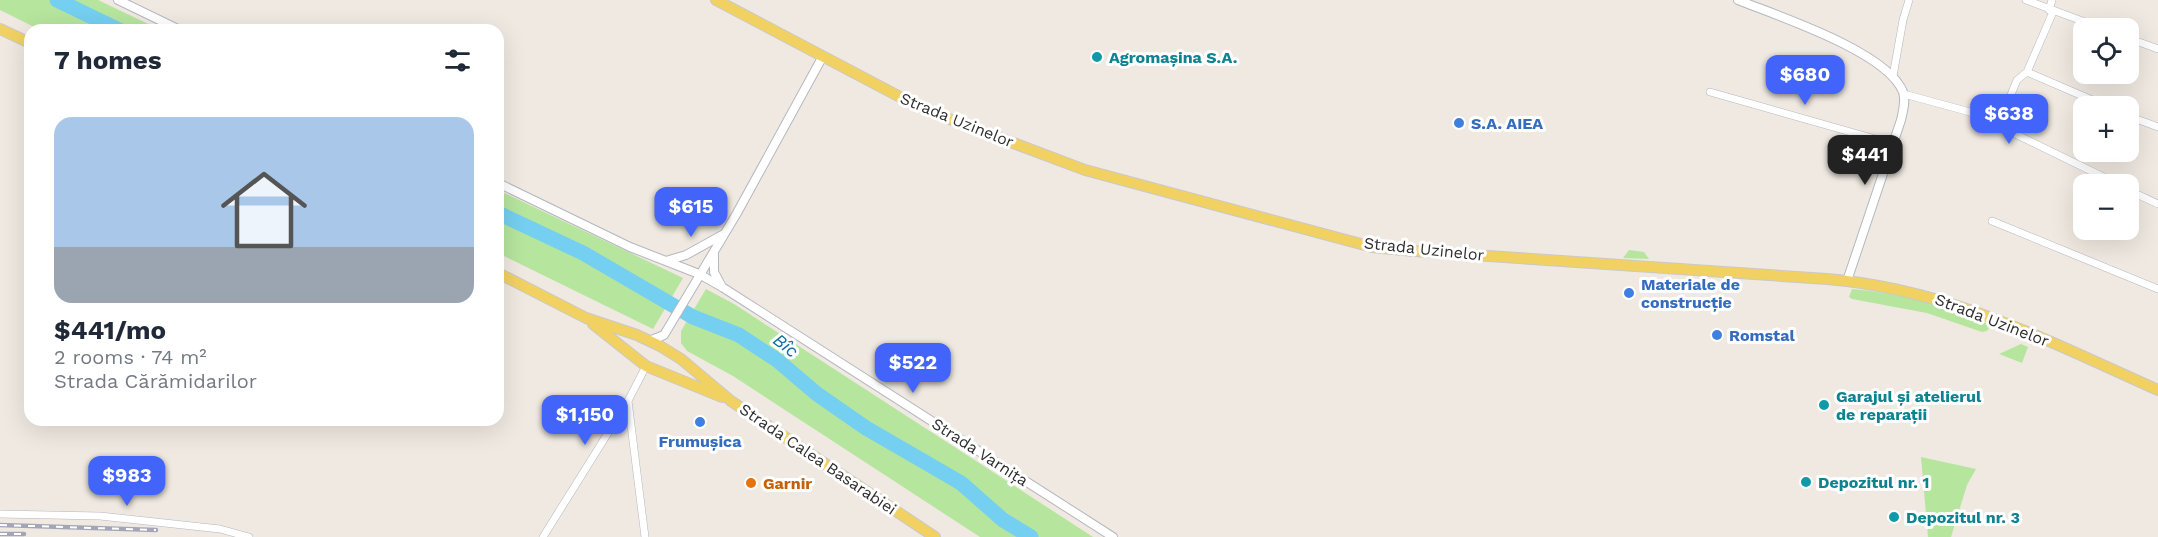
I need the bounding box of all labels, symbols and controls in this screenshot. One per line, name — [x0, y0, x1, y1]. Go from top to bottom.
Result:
map controls — [2073, 18, 2139, 240]
button: locate — [2073, 18, 2139, 84]
icon: filters — [441, 44, 474, 77]
text: 7 homes — [54, 45, 162, 75]
place label: Agromașina S.A. — [1109, 48, 1237, 67]
marker: Agromașina S.A. — [1090, 50, 1104, 64]
pin: $680 — [1769, 55, 1841, 106]
text: $680 — [1780, 62, 1830, 86]
street label: Strada Uzinelor — [897, 89, 1017, 152]
pin: $638 — [1973, 94, 2045, 145]
button: + — [2073, 96, 2139, 162]
text: $638 — [1984, 101, 2034, 125]
place label: S.A. AIEA — [1471, 114, 1543, 133]
marker: S.A. AIEA — [1452, 116, 1466, 130]
pin: $441 — [1829, 135, 1901, 186]
text: $441 — [1842, 142, 1888, 166]
icon: home — [210, 156, 318, 264]
button: − — [2073, 174, 2139, 240]
pin: $615 — [655, 187, 727, 238]
text: $615 — [668, 194, 714, 218]
street label: Strada Uzinelor — [1363, 233, 1485, 265]
place label: Materiale de construcție — [1641, 275, 1740, 312]
marker: Materiale de construcție — [1622, 286, 1636, 300]
street label: Strada Uzinelor — [1932, 290, 2052, 351]
text: $441/mo — [54, 315, 166, 345]
place label: Romstal — [1729, 326, 1795, 345]
marker: Romstal — [1710, 328, 1724, 342]
water label: Bîc — [769, 329, 803, 361]
pin: $522 — [877, 343, 949, 394]
text: 2 rooms · 74 m² — [54, 345, 207, 369]
text: $522 — [889, 350, 937, 374]
text: Strada Cărămidarilor — [54, 369, 257, 393]
place label: Garajul și atelierul de reparații — [1836, 387, 1982, 424]
pin: $1,150 — [536, 395, 634, 446]
marker: Garajul și atelierul de reparații — [1817, 398, 1831, 412]
street label: Strada Calea Basarabiei — [736, 399, 900, 519]
text: $1,150 — [556, 402, 614, 426]
street label: Strada Varnița — [928, 414, 1032, 490]
marker: Frumușica — [693, 415, 707, 429]
place label: Frumușica — [659, 432, 742, 451]
pin: $983 — [91, 456, 163, 507]
text: $983 — [102, 463, 152, 487]
place label: Depozitul nr. 1 — [1818, 473, 1929, 492]
place label: Garnir — [763, 474, 812, 493]
marker: Depozitul nr. 1 — [1799, 475, 1813, 489]
marker: Garnir — [744, 476, 758, 490]
place label: Depozitul nr. 3 — [1906, 508, 2020, 527]
marker: Depozitul nr. 3 — [1887, 510, 1901, 524]

